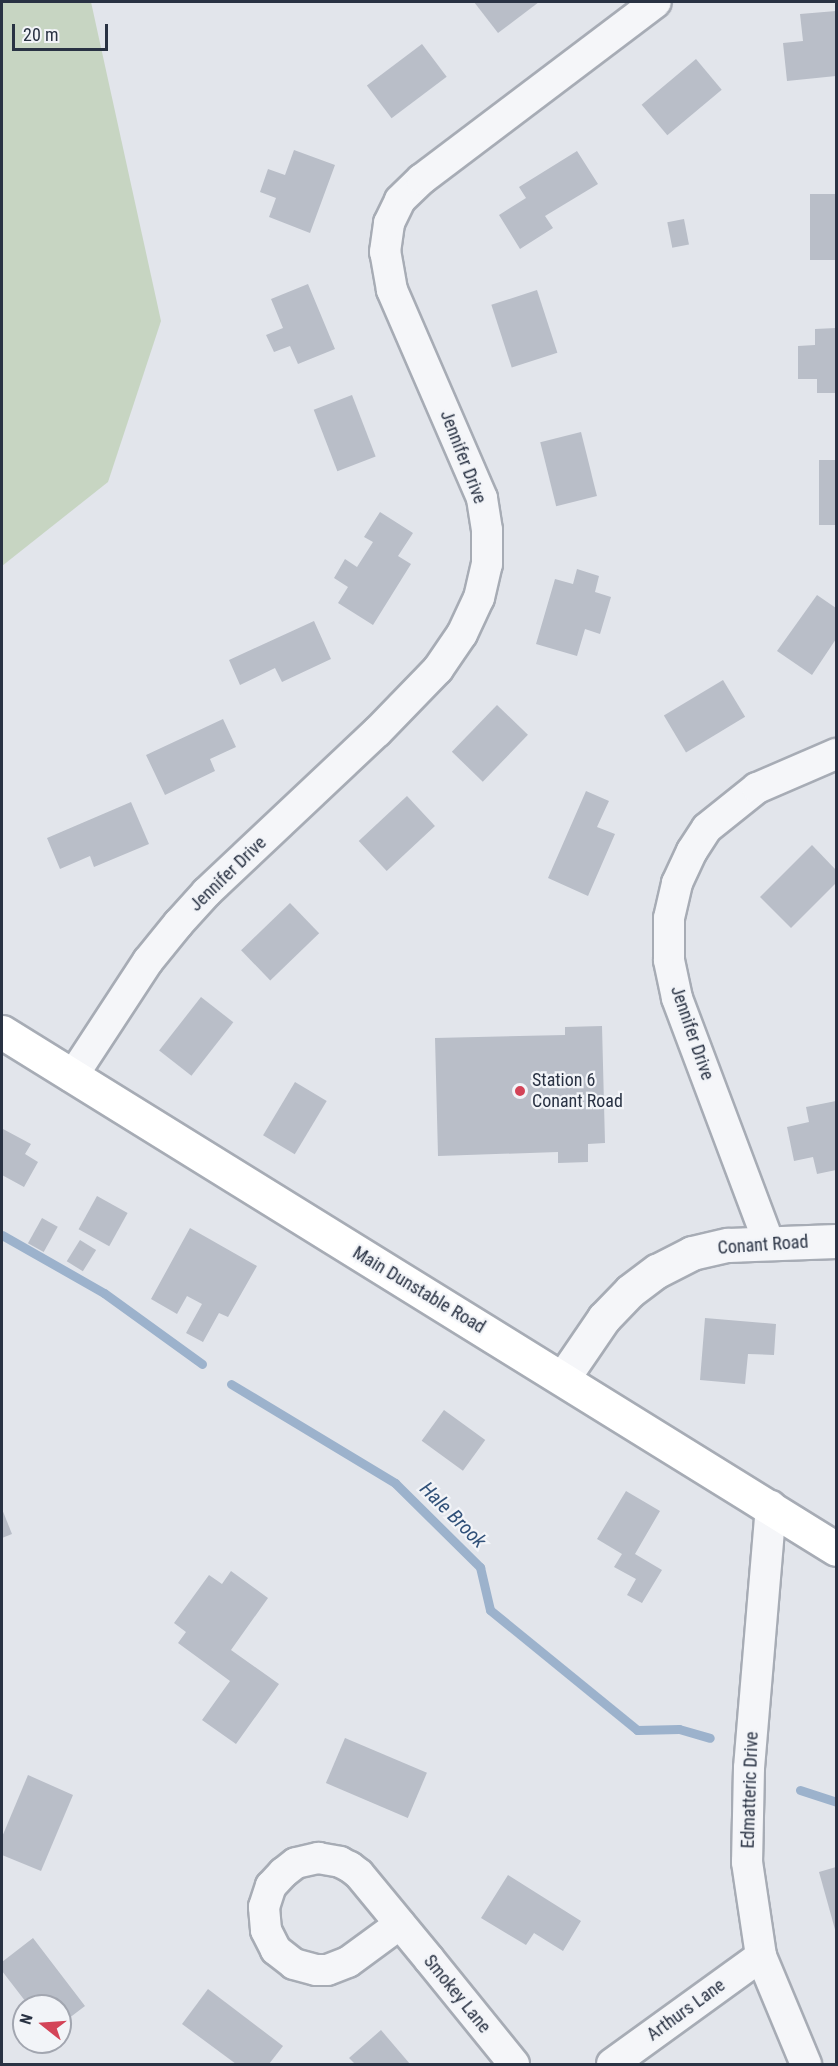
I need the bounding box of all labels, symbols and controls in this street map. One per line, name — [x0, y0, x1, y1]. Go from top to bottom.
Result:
scale bar — [15, 12, 111, 50]
text: 20 m — [23, 24, 58, 45]
street label: Jennifer Drive — [435, 407, 491, 507]
street label: Jennifer Drive — [185, 832, 271, 916]
street label: Jennifer Drive — [666, 983, 718, 1083]
place label: Station 6 Conant Road — [532, 1070, 623, 1112]
marker: Station 6 Conant Road — [513, 1084, 527, 1098]
street label: Conant Road — [717, 1231, 809, 1259]
street label: Main Dunstable Road — [349, 1242, 489, 1338]
water label: Hale Brook — [415, 1477, 491, 1553]
street label: Edmatteric Drive — [737, 1731, 763, 1849]
street label: Smokey Lane — [419, 1951, 495, 2037]
street label: Arthurs Lane — [643, 1974, 729, 2046]
north arrow — [12, 1994, 72, 2054]
text: N — [16, 2012, 37, 2027]

